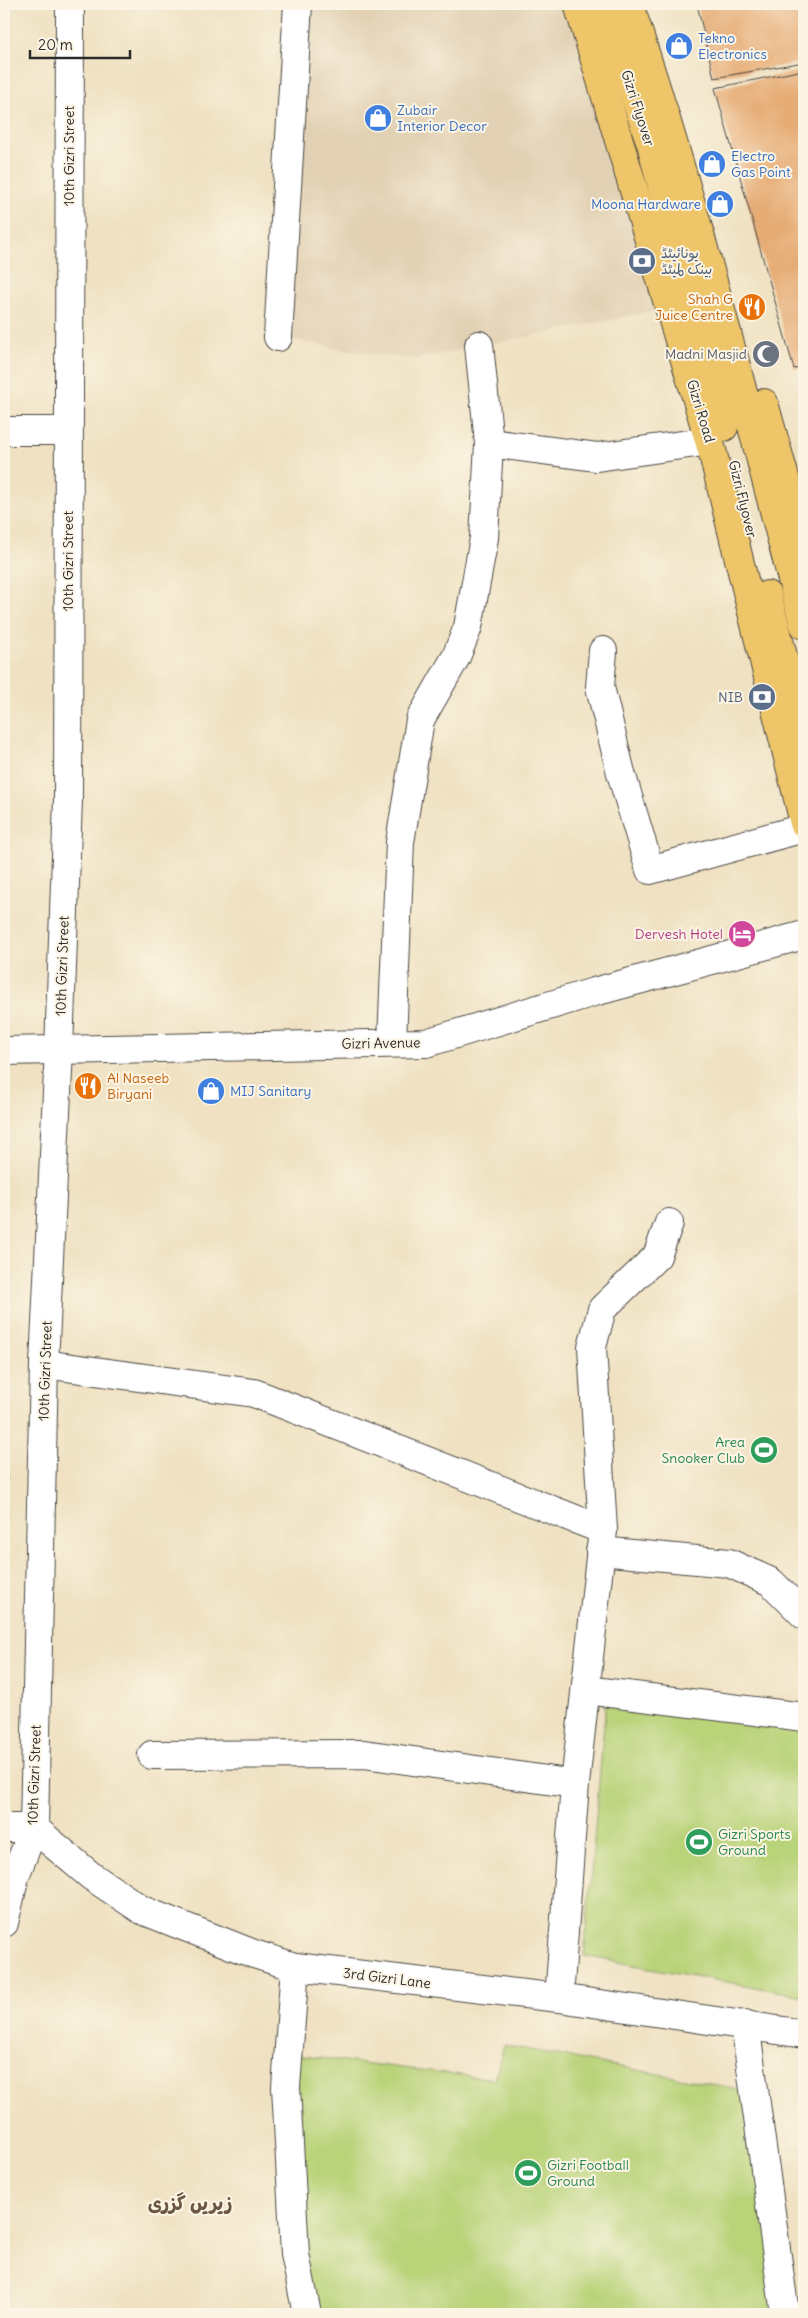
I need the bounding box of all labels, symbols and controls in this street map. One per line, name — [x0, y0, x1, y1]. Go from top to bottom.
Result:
scale bar — [30, 28, 130, 60]
place label: Tekno Electronics — [698, 29, 767, 63]
shop icon: Tekno Electronics — [664, 31, 694, 61]
text: 20 m — [38, 35, 73, 54]
street label: Gizri Flyover — [617, 68, 659, 149]
place label: Zubair Interior Decor — [397, 101, 487, 135]
shop icon: Zubair Interior Decor — [363, 103, 393, 133]
street label: 10th Gizri Street — [60, 106, 78, 206]
place label: Electro Gas Point — [731, 147, 791, 181]
shop icon: Electro Gas Point — [697, 149, 727, 179]
shop icon: Moona Hardware — [705, 189, 735, 219]
place label: Moona Hardware — [591, 195, 701, 213]
place label: یونائیٹڈ بینک لمیٹڈ — [661, 244, 712, 278]
bank icon: یونائیٹڈ بینک لمیٹڈ — [627, 246, 657, 276]
place label: Shah G Juice Centre — [655, 290, 733, 324]
restaurant icon: Shah G Juice Centre — [737, 292, 767, 322]
mosque icon: Madni Masjid — [751, 339, 781, 369]
place label: Madni Masjid — [665, 345, 747, 363]
street label: Gizri Road — [683, 377, 719, 445]
street label: Gizri Flyover — [725, 458, 761, 540]
street label: 10th Gizri Street — [59, 511, 77, 611]
bank icon: NIB — [747, 682, 777, 712]
place label: NIB — [718, 688, 743, 706]
street label: 10th Gizri Street — [51, 915, 73, 1016]
hotel icon: Dervesh Hotel — [727, 919, 757, 949]
place label: Dervesh Hotel — [635, 925, 723, 943]
street label: Gizri Avenue — [341, 1033, 421, 1053]
place label: Al Naseeb Biryani — [107, 1069, 169, 1103]
restaurant icon: Al Naseeb Biryani — [73, 1071, 103, 1101]
shop icon: MIJ Sanitary — [196, 1076, 226, 1106]
place label: MIJ Sanitary — [230, 1082, 312, 1100]
street label: 10th Gizri Street — [34, 1320, 56, 1421]
place label: Area Snooker Club — [662, 1433, 745, 1467]
sports icon: Area Snooker Club — [749, 1435, 779, 1465]
street label: 10th Gizri Street — [23, 1724, 45, 1825]
place label: Gizri Sports Ground — [718, 1825, 791, 1859]
sports icon: Gizri Sports Ground — [684, 1827, 714, 1857]
street label: 3rd Gizri Lane — [342, 1964, 432, 1992]
place label: Gizri Football Ground — [547, 2156, 629, 2190]
sports icon: Gizri Football Ground — [513, 2158, 543, 2188]
district label: زیریں گزری — [148, 2191, 232, 2215]

